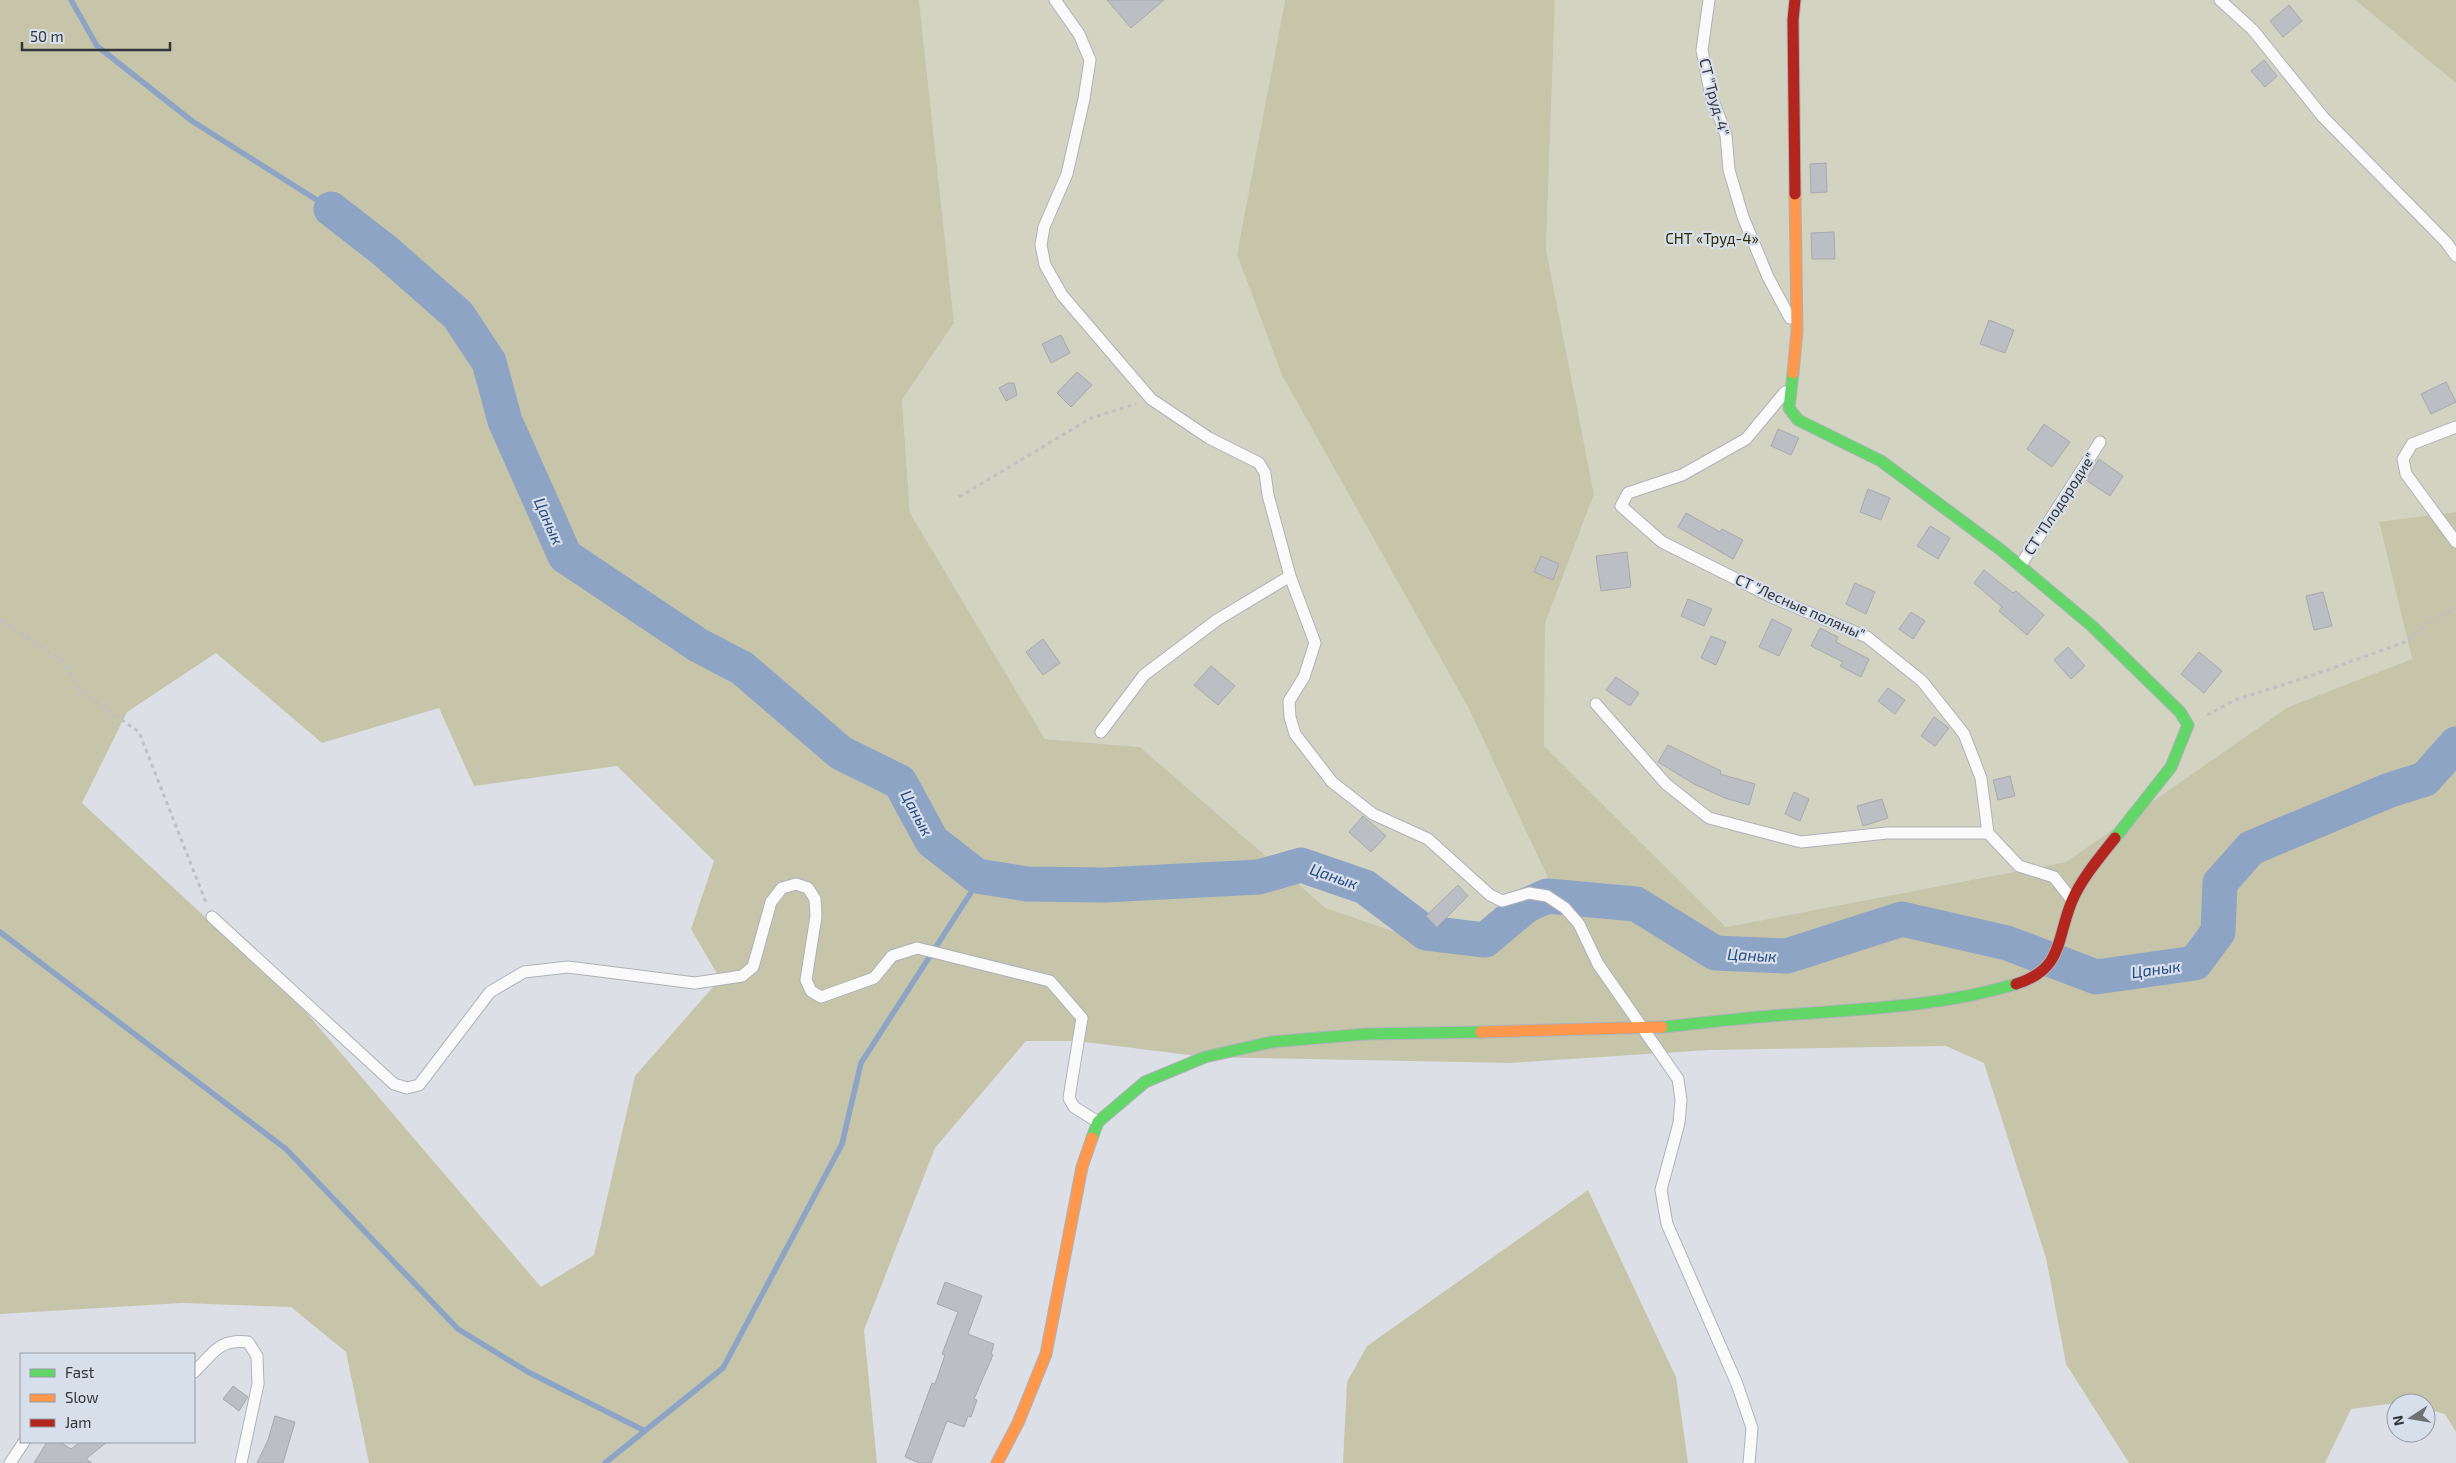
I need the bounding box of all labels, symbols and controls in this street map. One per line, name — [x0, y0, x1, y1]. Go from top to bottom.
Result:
scale bar — [22, 20, 170, 52]
text: 50 m — [30, 27, 64, 45]
street label: СТ "Труд-4" — [1695, 56, 1734, 138]
park label: СНТ «Труд-4» — [1665, 229, 1759, 248]
street label: СТ "Плодородие" — [2020, 449, 2099, 558]
water label: Цанык — [531, 494, 568, 548]
street label: СТ "Лесные поляны" — [1733, 569, 1868, 643]
water label: Цанык — [897, 786, 938, 839]
water label: Цанык — [1308, 858, 1361, 893]
water label: Цанык — [1727, 944, 1778, 965]
water label: Цанык — [2130, 956, 2182, 981]
legend — [20, 1353, 195, 1443]
text: Fast — [65, 1363, 95, 1381]
text: Slow — [65, 1388, 99, 1406]
north arrow — [2386, 1393, 2436, 1443]
text: Jam — [65, 1413, 91, 1431]
text: N — [2388, 1414, 2407, 1428]

